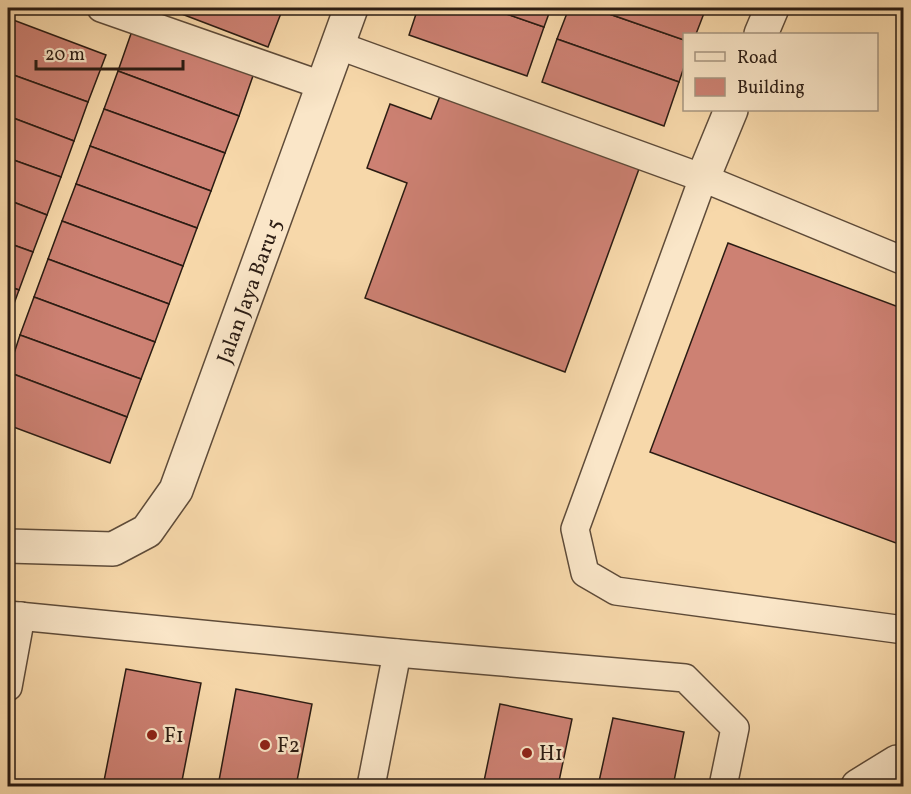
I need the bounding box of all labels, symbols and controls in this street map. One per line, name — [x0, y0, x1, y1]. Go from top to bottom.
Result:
scale bar — [36, 33, 183, 71]
legend — [683, 33, 878, 111]
text: 20 m — [45, 43, 85, 68]
text: Road — [737, 46, 778, 71]
text: Building — [737, 76, 805, 101]
street label: Jalan Jaya Baru 5 — [211, 215, 290, 368]
place label: F1 — [164, 722, 184, 751]
marker: F1 — [145, 728, 159, 742]
place label: F2 — [277, 732, 300, 761]
marker: F2 — [258, 738, 272, 752]
place label: H1 — [539, 740, 563, 769]
marker: H1 — [520, 746, 534, 760]

